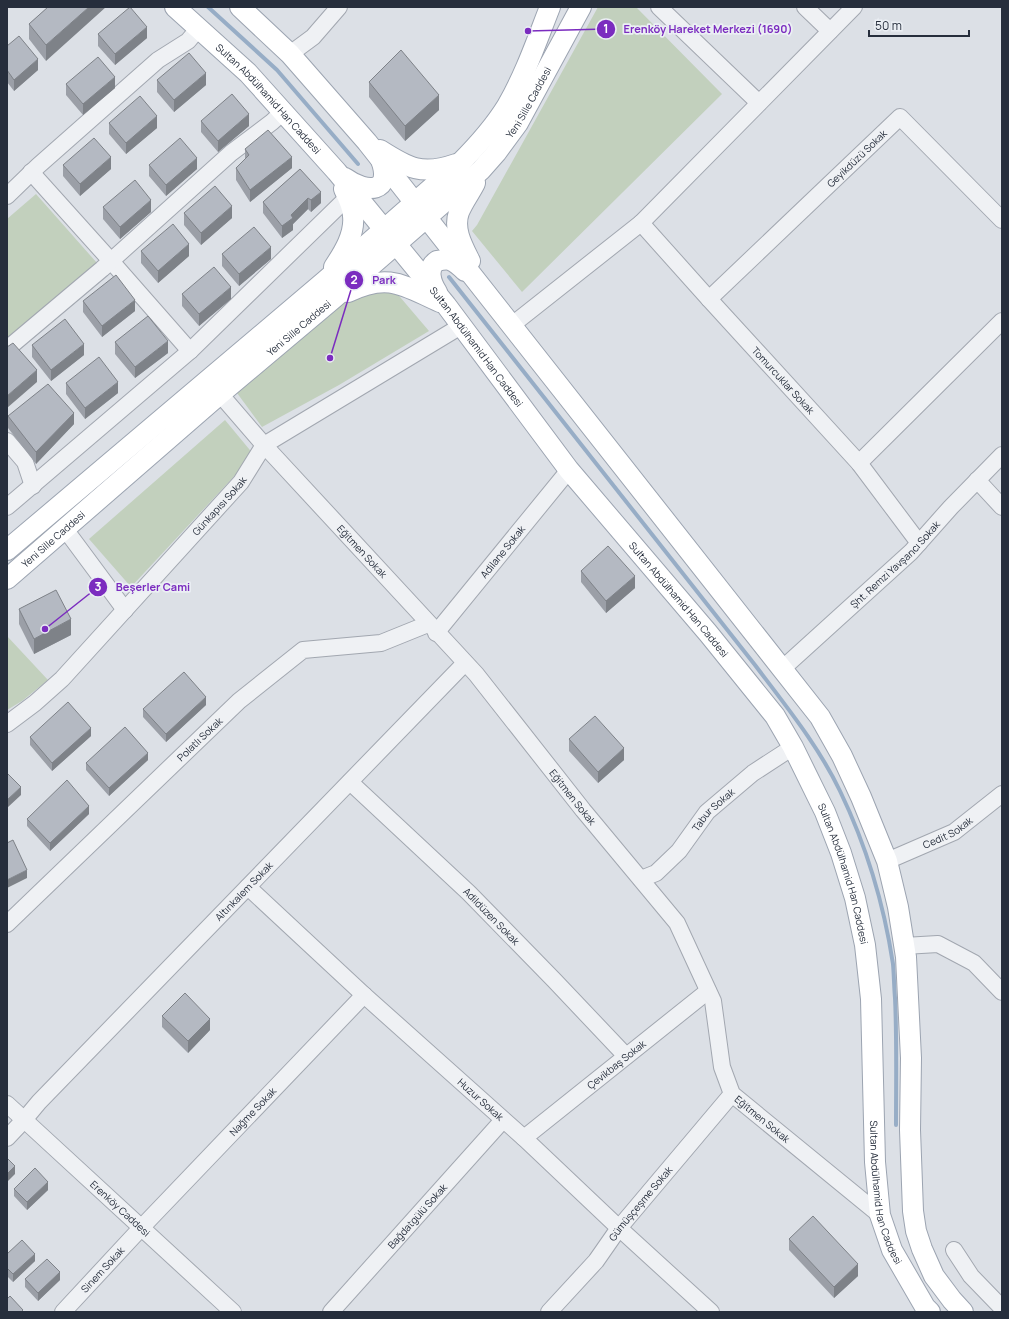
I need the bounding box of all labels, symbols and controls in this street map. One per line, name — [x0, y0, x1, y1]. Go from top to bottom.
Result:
scale bar — [869, 12, 969, 38]
callout: Erenköy Hareket Merkezi (1690) — [596, 17, 800, 40]
text: 50 m — [875, 17, 902, 34]
text: 1 — [603, 20, 609, 37]
text: Erenköy Hareket Merkezi (1690) — [624, 21, 792, 36]
street label: Sultan Abdülhamid Han Caddesi — [213, 40, 324, 157]
street label: Yeni Sille Caddesi — [502, 64, 554, 141]
street label: Geyikdüzü Sokak — [824, 126, 891, 190]
callout: Park — [344, 269, 403, 292]
text: 2 — [350, 271, 358, 288]
text: Park — [372, 272, 397, 287]
street label: Sultan Abdülhamid Han Caddesi — [427, 283, 526, 410]
street label: Yeni Sille Caddesi — [264, 297, 334, 359]
street label: Tomurcuklar Sokak — [749, 343, 818, 418]
street label: Günkapısı Sokak — [189, 473, 250, 538]
street label: Yeni Sille Caddesi — [18, 508, 88, 570]
street label: Şht. Remzi Yavşancı Sokak — [847, 517, 943, 611]
street label: Eğitmen Sokak — [334, 522, 391, 581]
street label: Adilane Sokak — [477, 522, 529, 581]
street label: Sultan Abdülhamid Han Caddesi — [626, 539, 732, 660]
callout: Beşerler Cami — [88, 575, 198, 598]
text: 3 — [95, 578, 102, 595]
text: Beşerler Cami — [116, 579, 190, 594]
street label: Polatlı Sokak — [174, 713, 226, 764]
street label: Eğitmen Sokak — [546, 766, 600, 829]
street label: Tabur Sokak — [689, 784, 738, 834]
street label: Sultan Abdülhamid Han Caddesi — [815, 801, 872, 945]
street label: Cedit Sokak — [921, 813, 976, 852]
street label: Altınkalem Sokak — [212, 858, 276, 924]
street label: Adildüzen Sokak — [460, 884, 523, 949]
street label: Çevikbaş Sokak — [584, 1036, 649, 1092]
street label: Huzur Sokak — [455, 1075, 507, 1124]
street label: Nağme Sokak — [226, 1083, 280, 1139]
street label: Eğitmen Sokak — [732, 1092, 794, 1146]
street label: Sultan Abdülhamid Han Caddesi — [867, 1120, 906, 1267]
street label: Gümüşçeşme Sokak — [605, 1162, 676, 1244]
street label: Erenköy Caddesi — [87, 1177, 153, 1239]
street label: Bağdatgülü Sokak — [384, 1180, 451, 1251]
street label: Sinem Sokak — [78, 1243, 128, 1296]

